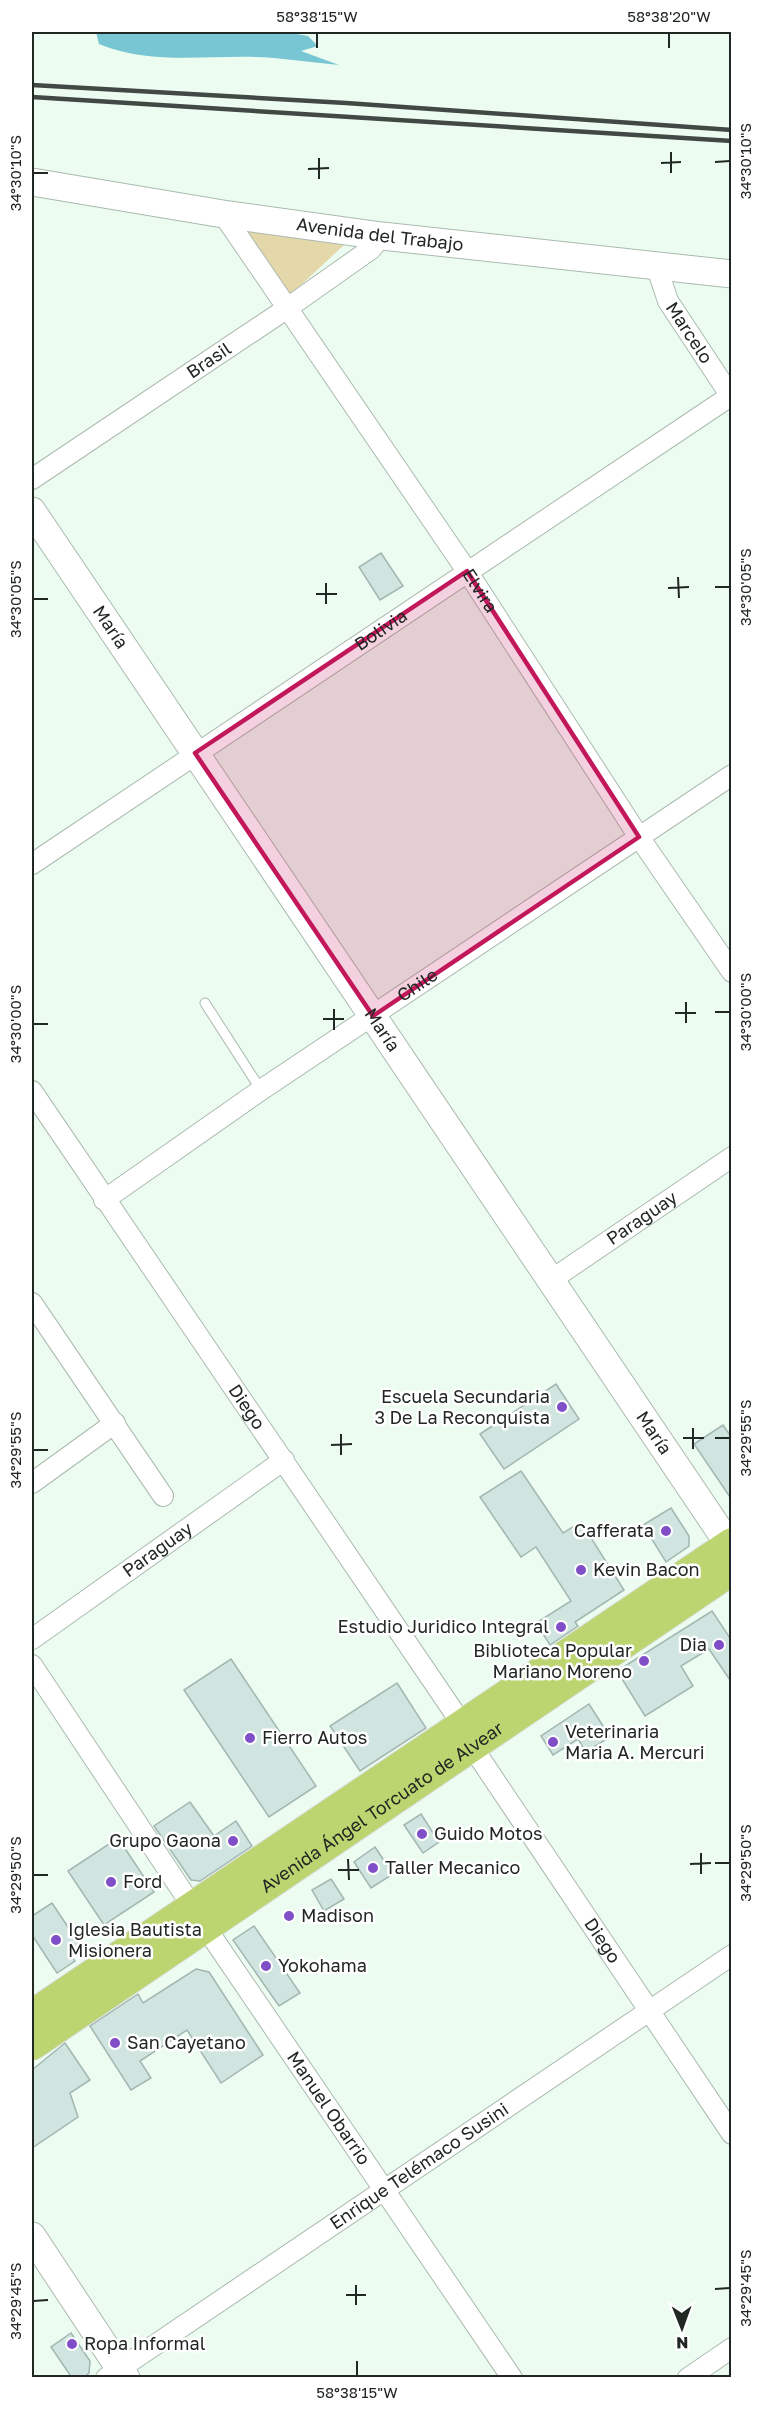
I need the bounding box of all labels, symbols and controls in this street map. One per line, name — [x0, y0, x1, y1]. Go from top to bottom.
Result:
text: 58°38'15"W — [276, 7, 358, 25]
text: 58°38'20"W — [627, 7, 711, 25]
text: 34°30'10"S — [736, 123, 754, 199]
text: 34°30'10"S — [6, 135, 24, 211]
street label: Avenida del Trabajo — [295, 212, 465, 255]
street label: Marcelo — [662, 297, 718, 367]
street label: Brasil — [182, 337, 235, 383]
text: 34°30'05"S — [736, 548, 754, 626]
text: 34°30'05"S — [6, 560, 24, 638]
street label: Elvira — [458, 564, 503, 617]
street label: María — [89, 601, 134, 652]
street label: Bolivia — [350, 604, 411, 655]
street label: Chile — [392, 963, 441, 1006]
text: 34°30'00"S — [736, 973, 754, 1051]
text: 34°30'00"S — [6, 985, 24, 1063]
street label: María — [360, 1004, 405, 1055]
street label: Paraguay — [602, 1186, 681, 1249]
street label: Diego — [224, 1380, 271, 1433]
place label: Escuela Secundaria 3 De La Reconquista — [374, 1385, 550, 1428]
marker: Escuela Secundaria 3 De La Reconquista — [555, 1400, 569, 1414]
text: 34°29'55"S — [736, 1400, 754, 1476]
street label: María — [632, 1406, 677, 1458]
text: 34°29'55"S — [6, 1412, 24, 1488]
street label: Paraguay — [118, 1517, 196, 1581]
place label: Cafferata — [574, 1519, 654, 1541]
marker: Cafferata — [659, 1524, 673, 1538]
place label: Kevin Bacon — [593, 1558, 700, 1580]
marker: Kevin Bacon — [574, 1563, 588, 1577]
place label: Estudio Juridico Integral — [337, 1615, 549, 1637]
marker: Estudio Juridico Integral — [554, 1620, 568, 1634]
place label: Dia — [679, 1633, 707, 1655]
marker: Dia — [712, 1638, 726, 1652]
place label: Biblioteca Popular Mariano Moreno — [473, 1639, 632, 1682]
marker: Biblioteca Popular Mariano Moreno — [637, 1654, 651, 1668]
street label: Avenida Ángel Torcuato de Alvear — [256, 1716, 507, 1897]
place label: Veterinaria Maria A. Mercuri — [565, 1720, 705, 1763]
place label: Fierro Autos — [262, 1726, 367, 1748]
marker: Fierro Autos — [243, 1731, 257, 1745]
marker: Veterinaria Maria A. Mercuri — [546, 1735, 560, 1749]
place label: Guido Motos — [434, 1822, 543, 1844]
text: 34°29'50"S — [736, 1824, 754, 1902]
marker: Guido Motos — [415, 1827, 429, 1841]
place label: Grupo Gaona — [109, 1829, 221, 1851]
marker: Grupo Gaona — [226, 1834, 240, 1848]
text: 34°29'50"S — [6, 1836, 24, 1914]
place label: Taller Mecanico — [385, 1856, 520, 1878]
marker: Taller Mecanico — [366, 1861, 380, 1875]
place label: Ford — [123, 1870, 162, 1892]
marker: Ford — [104, 1875, 118, 1889]
place label: Madison — [301, 1904, 374, 1926]
marker: Madison — [282, 1909, 296, 1923]
street label: Diego — [580, 1913, 626, 1967]
place label: Iglesia Bautista Misionera — [68, 1918, 202, 1961]
marker: Iglesia Bautista Misionera — [49, 1933, 63, 1947]
place label: Yokohama — [278, 1954, 367, 1976]
marker: Yokohama — [259, 1959, 273, 1973]
place label: San Cayetano — [127, 2031, 246, 2053]
marker: San Cayetano — [108, 2036, 122, 2050]
street label: Manuel Obarrio — [283, 2047, 376, 2169]
street label: Enrique Telémaco Susini — [325, 2097, 512, 2234]
text: 34°29'45"S — [736, 2249, 754, 2327]
text: 34°29'45"S — [6, 2262, 24, 2340]
north arrow — [652, 2298, 712, 2358]
place label: Ropa Informal — [84, 2332, 206, 2354]
text: N — [676, 2333, 689, 2353]
marker: Ropa Informal — [65, 2337, 79, 2351]
text: 58°38'15"W — [316, 2383, 398, 2401]

